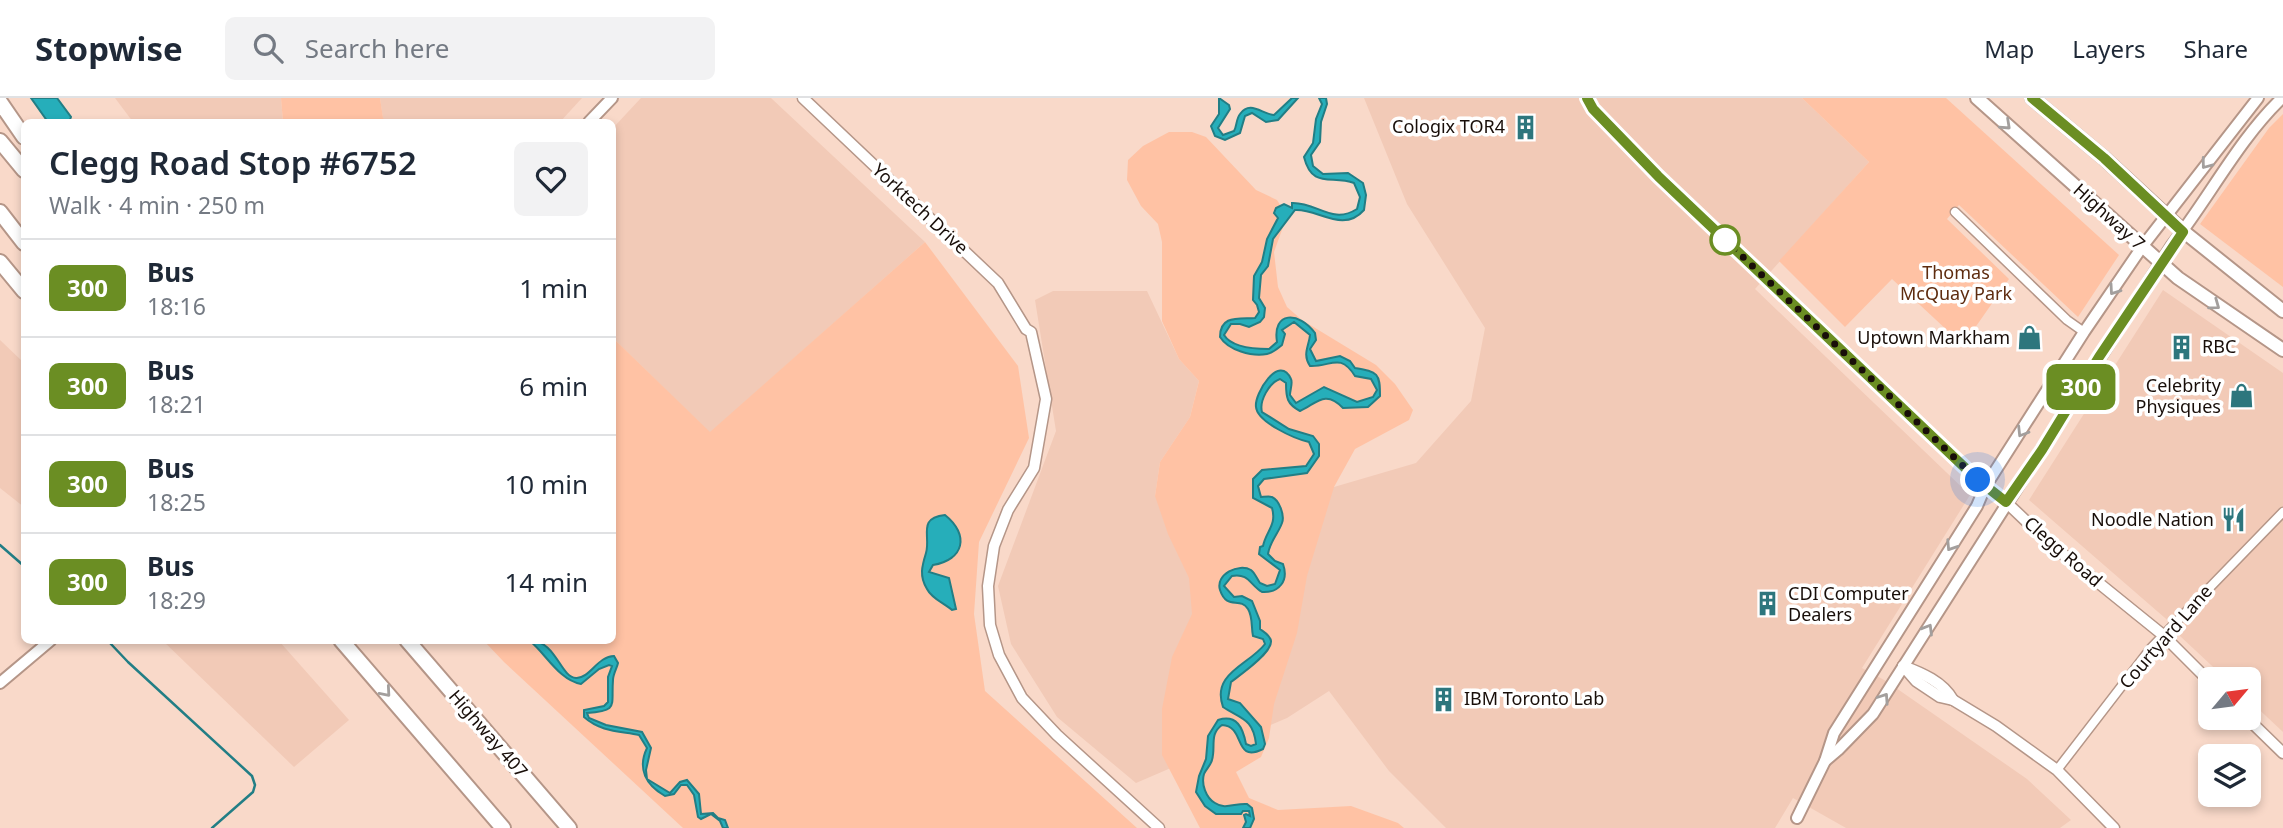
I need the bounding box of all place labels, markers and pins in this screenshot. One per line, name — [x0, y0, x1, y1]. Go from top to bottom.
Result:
building icon: Cologix TOR4 — [1511, 113, 1539, 141]
place label: Cologix TOR4 — [1392, 114, 1505, 138]
unlabelled marker — [1710, 225, 1740, 255]
shop icon: Uptown Markham — [2016, 324, 2044, 352]
place label: Uptown Markham — [1857, 325, 2010, 349]
building icon: RBC — [2168, 333, 2196, 361]
place label: RBC — [2202, 334, 2236, 358]
place label: Celebrity Physiques — [2136, 373, 2222, 418]
shop icon: Celebrity Physiques — [2227, 382, 2255, 410]
restaurant icon: Noodle Nation — [2220, 506, 2248, 534]
place label: Noodle Nation — [2091, 507, 2214, 531]
place label: CDI Computer Dealers — [1788, 581, 1909, 626]
building icon: CDI Computer Dealers — [1754, 590, 1782, 618]
building icon: IBM Toronto Lab — [1430, 685, 1458, 713]
place label: IBM Toronto Lab — [1464, 686, 1604, 710]

